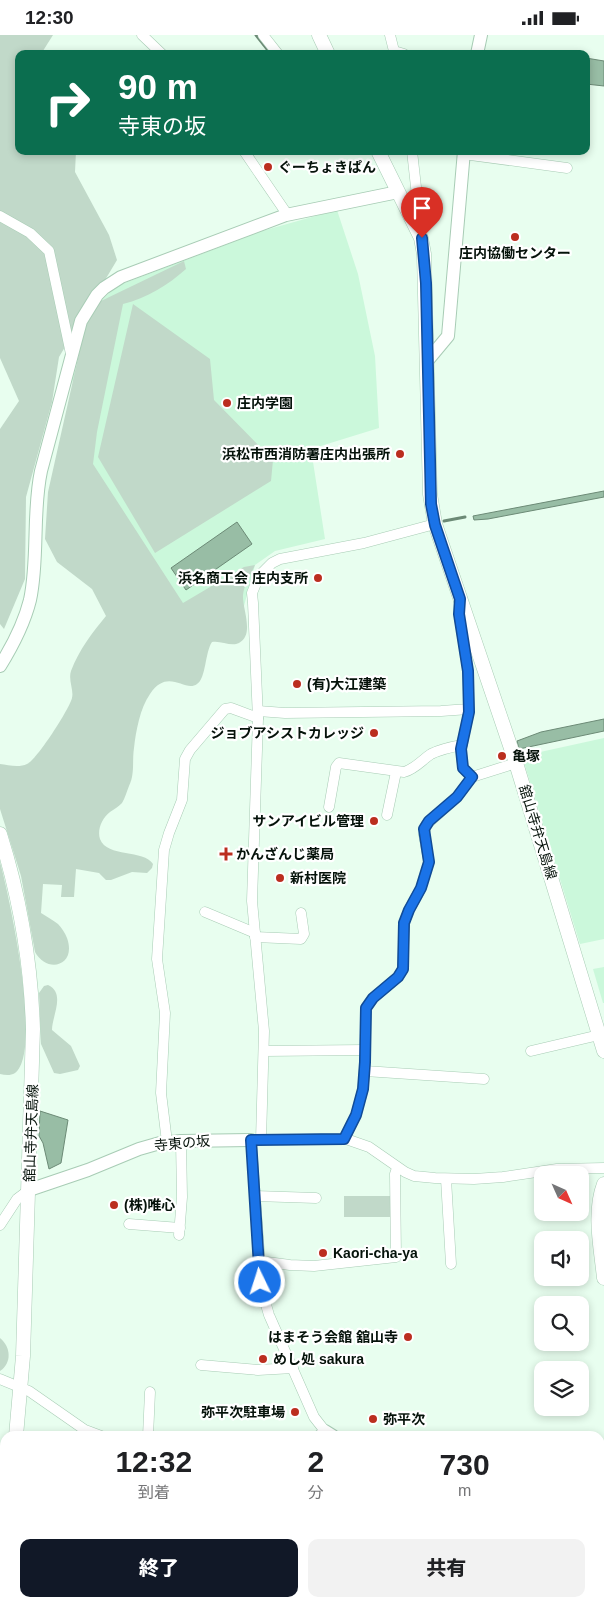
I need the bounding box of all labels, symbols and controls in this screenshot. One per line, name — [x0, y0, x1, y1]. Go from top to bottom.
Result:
text: 12:30 — [25, 7, 74, 28]
text: 90 m — [118, 67, 198, 106]
icon: right — [35, 70, 100, 135]
text: 寺東の坂 — [118, 114, 206, 139]
place label: ぐーちょきぱん — [278, 159, 376, 175]
marker: ぐーちょきぱん — [262, 161, 274, 173]
pin — [401, 187, 443, 238]
icon: arrive — [408, 194, 436, 222]
marker: 庄内協働センター — [509, 231, 521, 243]
place label: 庄内協働センター — [459, 245, 571, 261]
place label: 庄内学園 — [237, 395, 293, 411]
marker: 庄内学園 — [221, 397, 233, 409]
place label: 浜松市西消防署庄内出張所 — [222, 446, 390, 462]
marker: 浜松市西消防署庄内出張所 — [394, 448, 406, 460]
place label: 浜名商工会 庄内支所 — [178, 570, 308, 586]
marker: 浜名商工会 庄内支所 — [312, 572, 324, 584]
place label: (有)大江建築 — [307, 676, 386, 692]
marker: (有)大江建築 — [291, 678, 303, 690]
place label: ジョブアシストカレッジ — [211, 725, 364, 741]
marker: ジョブアシストカレッジ — [368, 727, 380, 739]
place label: 亀塚 — [512, 748, 540, 764]
marker: 亀塚 — [496, 750, 508, 762]
street label: 舘山寺弁天島線 — [516, 783, 560, 881]
place label: サンアイビル管理 — [253, 813, 364, 829]
marker: サンアイビル管理 — [368, 815, 380, 827]
place label: かんざんじ薬局 — [236, 846, 334, 862]
marker: かんざんじ薬局 — [220, 848, 232, 860]
place label: 新村医院 — [290, 870, 346, 886]
marker: 新村医院 — [274, 872, 286, 884]
street label: 舘山寺弁天島線 — [21, 1084, 41, 1182]
street label: 寺東の坂 — [153, 1133, 211, 1153]
north arrow — [534, 1166, 589, 1221]
map controls — [534, 1166, 589, 1416]
place label: (株)唯心 — [124, 1197, 175, 1213]
marker: (株)唯心 — [108, 1199, 120, 1211]
button: sound — [534, 1231, 589, 1286]
place label: Kaori-cha-ya — [333, 1245, 418, 1261]
marker: Kaori-cha-ya — [317, 1247, 329, 1259]
position arrow — [233, 1255, 285, 1307]
button: search — [534, 1296, 589, 1351]
place label: はまそう会館 舘山寺 — [268, 1329, 398, 1345]
marker: はまそう会館 舘山寺 — [402, 1331, 414, 1343]
place label: めし処 sakura — [273, 1351, 364, 1367]
marker: めし処 sakura — [257, 1353, 269, 1365]
button: layers — [534, 1361, 589, 1416]
place label: 弥平次駐車場 — [201, 1404, 285, 1420]
marker: 弥平次駐車場 — [289, 1406, 301, 1418]
place label: 弥平次 — [383, 1411, 425, 1427]
marker: 弥平次 — [367, 1413, 379, 1425]
text: 12:32 — [115, 1445, 192, 1478]
text: 2 — [307, 1445, 324, 1478]
text: 730 — [440, 1448, 490, 1481]
text: m — [458, 1482, 471, 1499]
text: 到着 — [138, 1484, 170, 1501]
text: 分 — [308, 1484, 324, 1501]
button: 終了 — [20, 1539, 298, 1597]
button: 共有 — [308, 1539, 585, 1597]

